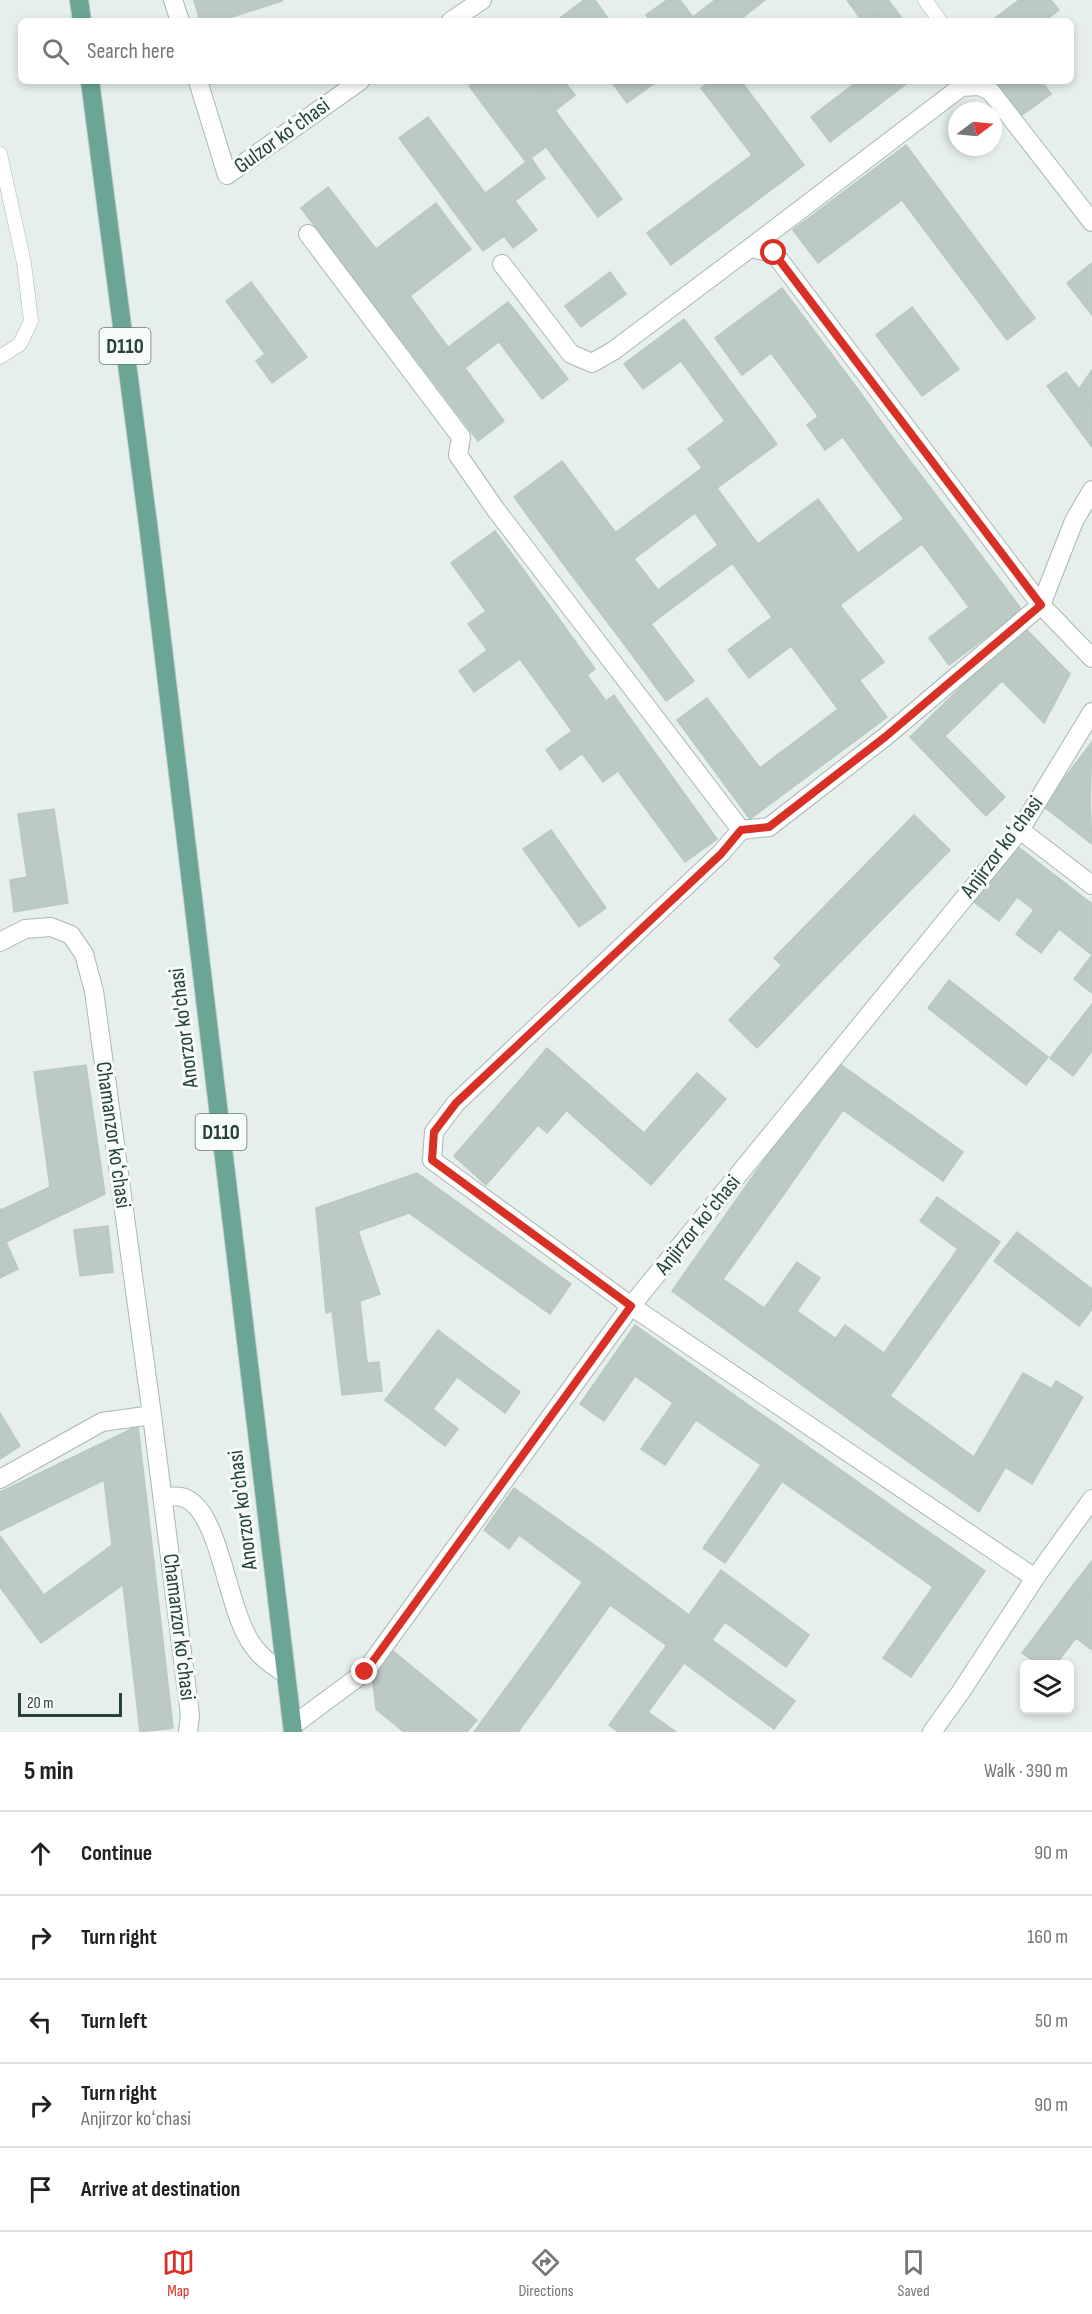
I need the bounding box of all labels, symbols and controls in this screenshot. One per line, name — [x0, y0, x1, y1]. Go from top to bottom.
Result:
search box — [18, 18, 1074, 84]
icon: search — [39, 35, 72, 68]
text: Search here — [87, 38, 174, 65]
street label: Gulzor koʻchasi — [229, 92, 335, 180]
north arrow — [948, 102, 1002, 156]
route start — [760, 239, 786, 265]
road number: D110 — [100, 328, 150, 364]
street label: Anjirzor koʻchasi — [954, 791, 1049, 904]
street label: Anorzor ko'chasi — [163, 967, 205, 1090]
street label: Chamanzor koʻchasi — [89, 1060, 137, 1210]
road number: D110 — [196, 1114, 246, 1150]
street label: Anjirzor koʻchasi — [649, 1170, 747, 1281]
street label: Anorzor ko'chasi — [222, 1449, 264, 1572]
street label: Chamanzor koʻchasi — [157, 1552, 201, 1702]
route end — [351, 1658, 377, 1684]
map controls — [1020, 1660, 1074, 1714]
button: layers — [1020, 1660, 1074, 1714]
scale bar — [18, 1690, 122, 1718]
text: 20 m — [27, 1694, 54, 1713]
text: 5 min — [24, 1756, 74, 1787]
text: Walk · 390 m — [984, 1759, 1068, 1783]
icon: ahead — [24, 1837, 57, 1870]
text: Continue — [81, 1840, 152, 1867]
text: 90 m — [1034, 1841, 1068, 1865]
icon: right — [24, 1921, 57, 1954]
text: Turn right — [81, 1924, 157, 1951]
text: 160 m — [1027, 1925, 1068, 1949]
icon: left — [24, 2005, 57, 2038]
text: Turn left — [81, 2008, 147, 2035]
text: 50 m — [1035, 2009, 1068, 2033]
text: Turn right — [81, 2080, 157, 2107]
icon: right — [24, 2089, 57, 2122]
text: 90 m — [1034, 2093, 1068, 2117]
text: Anjirzor koʻchasi — [81, 2107, 191, 2131]
icon: arrive — [24, 2173, 57, 2206]
text: Arrive at destination — [81, 2176, 240, 2203]
tab: Map — [162, 2246, 195, 2301]
tab: Directions — [518, 2246, 574, 2301]
tab: Saved — [897, 2246, 930, 2301]

